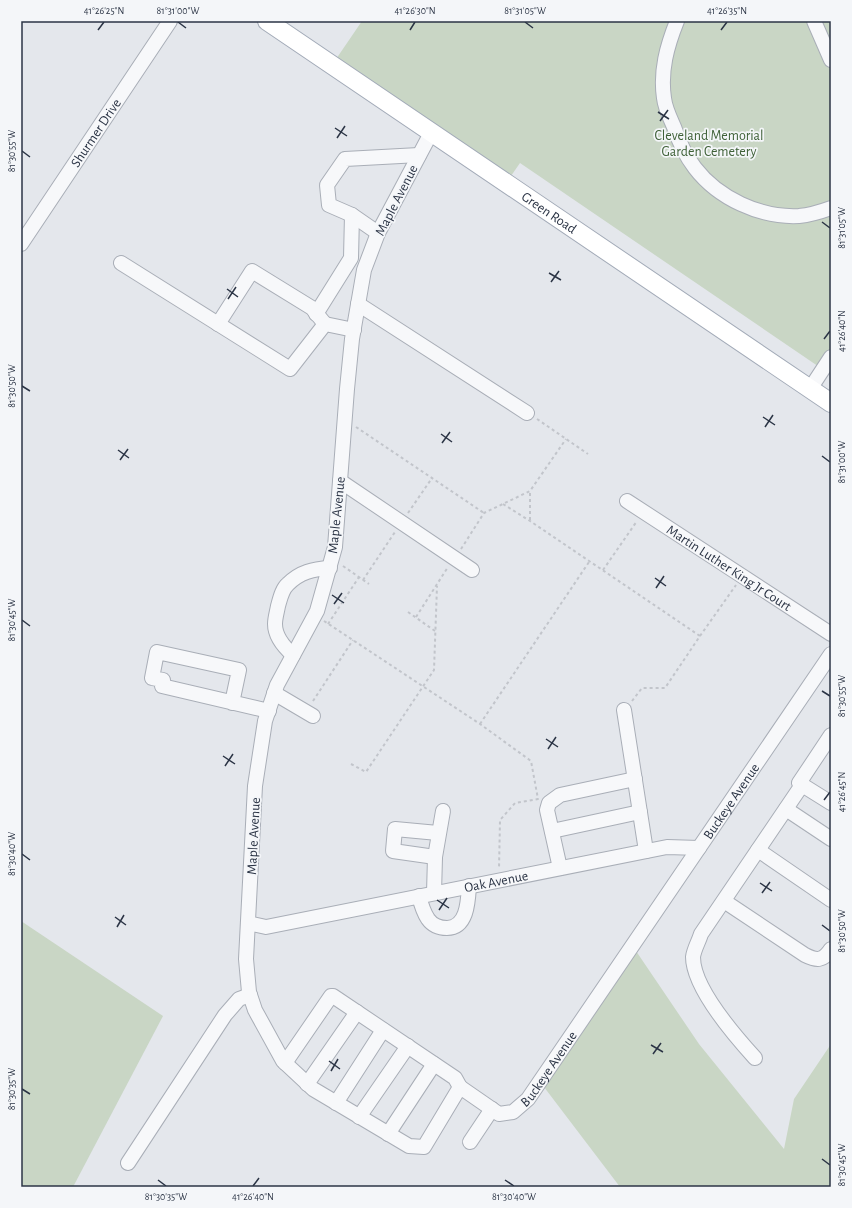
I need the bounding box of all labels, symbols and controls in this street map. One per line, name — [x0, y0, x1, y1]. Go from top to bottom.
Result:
text: 41°26'25"N — [84, 6, 124, 16]
text: 81°31'00"W — [157, 6, 199, 16]
text: 41°26'30"N — [394, 6, 436, 16]
text: 81°31'05"W — [504, 6, 546, 16]
text: 41°26'35"N — [707, 6, 747, 16]
street label: Shurmer Drive — [69, 96, 124, 170]
park label: Cleveland Memorial Garden Cemetery — [655, 129, 763, 159]
text: 81°30'55"W — [7, 130, 17, 172]
street label: Maple Avenue — [373, 163, 421, 238]
street label: Green Road — [519, 190, 579, 237]
text: 81°31'05"W — [837, 207, 847, 249]
text: 41°26'40"N — [837, 310, 847, 352]
text: 81°30'50"W — [7, 364, 17, 408]
text: 81°31'00"W — [837, 441, 847, 483]
street label: Maple Avenue — [326, 476, 348, 554]
street label: Martin Luther King Jr Court — [664, 523, 794, 614]
text: 81°30'45"W — [7, 598, 17, 642]
text: 81°30'55"W — [837, 675, 847, 717]
street label: Buckeye Avenue — [701, 761, 762, 842]
text: 41°26'45"N — [837, 772, 847, 812]
street label: Maple Avenue — [245, 797, 263, 875]
text: 81°30'40"W — [7, 832, 17, 876]
street label: Oak Avenue — [463, 869, 529, 895]
text: 81°30'50"W — [837, 909, 847, 953]
street label: Buckeye Avenue — [518, 1029, 580, 1110]
text: 81°30'35"W — [7, 1068, 17, 1110]
text: 81°30'45"W — [837, 1143, 847, 1187]
text: 81°30'35"W — [145, 1192, 187, 1202]
text: 41°26'40"N — [232, 1192, 274, 1202]
text: 81°30'40"W — [492, 1192, 536, 1202]

